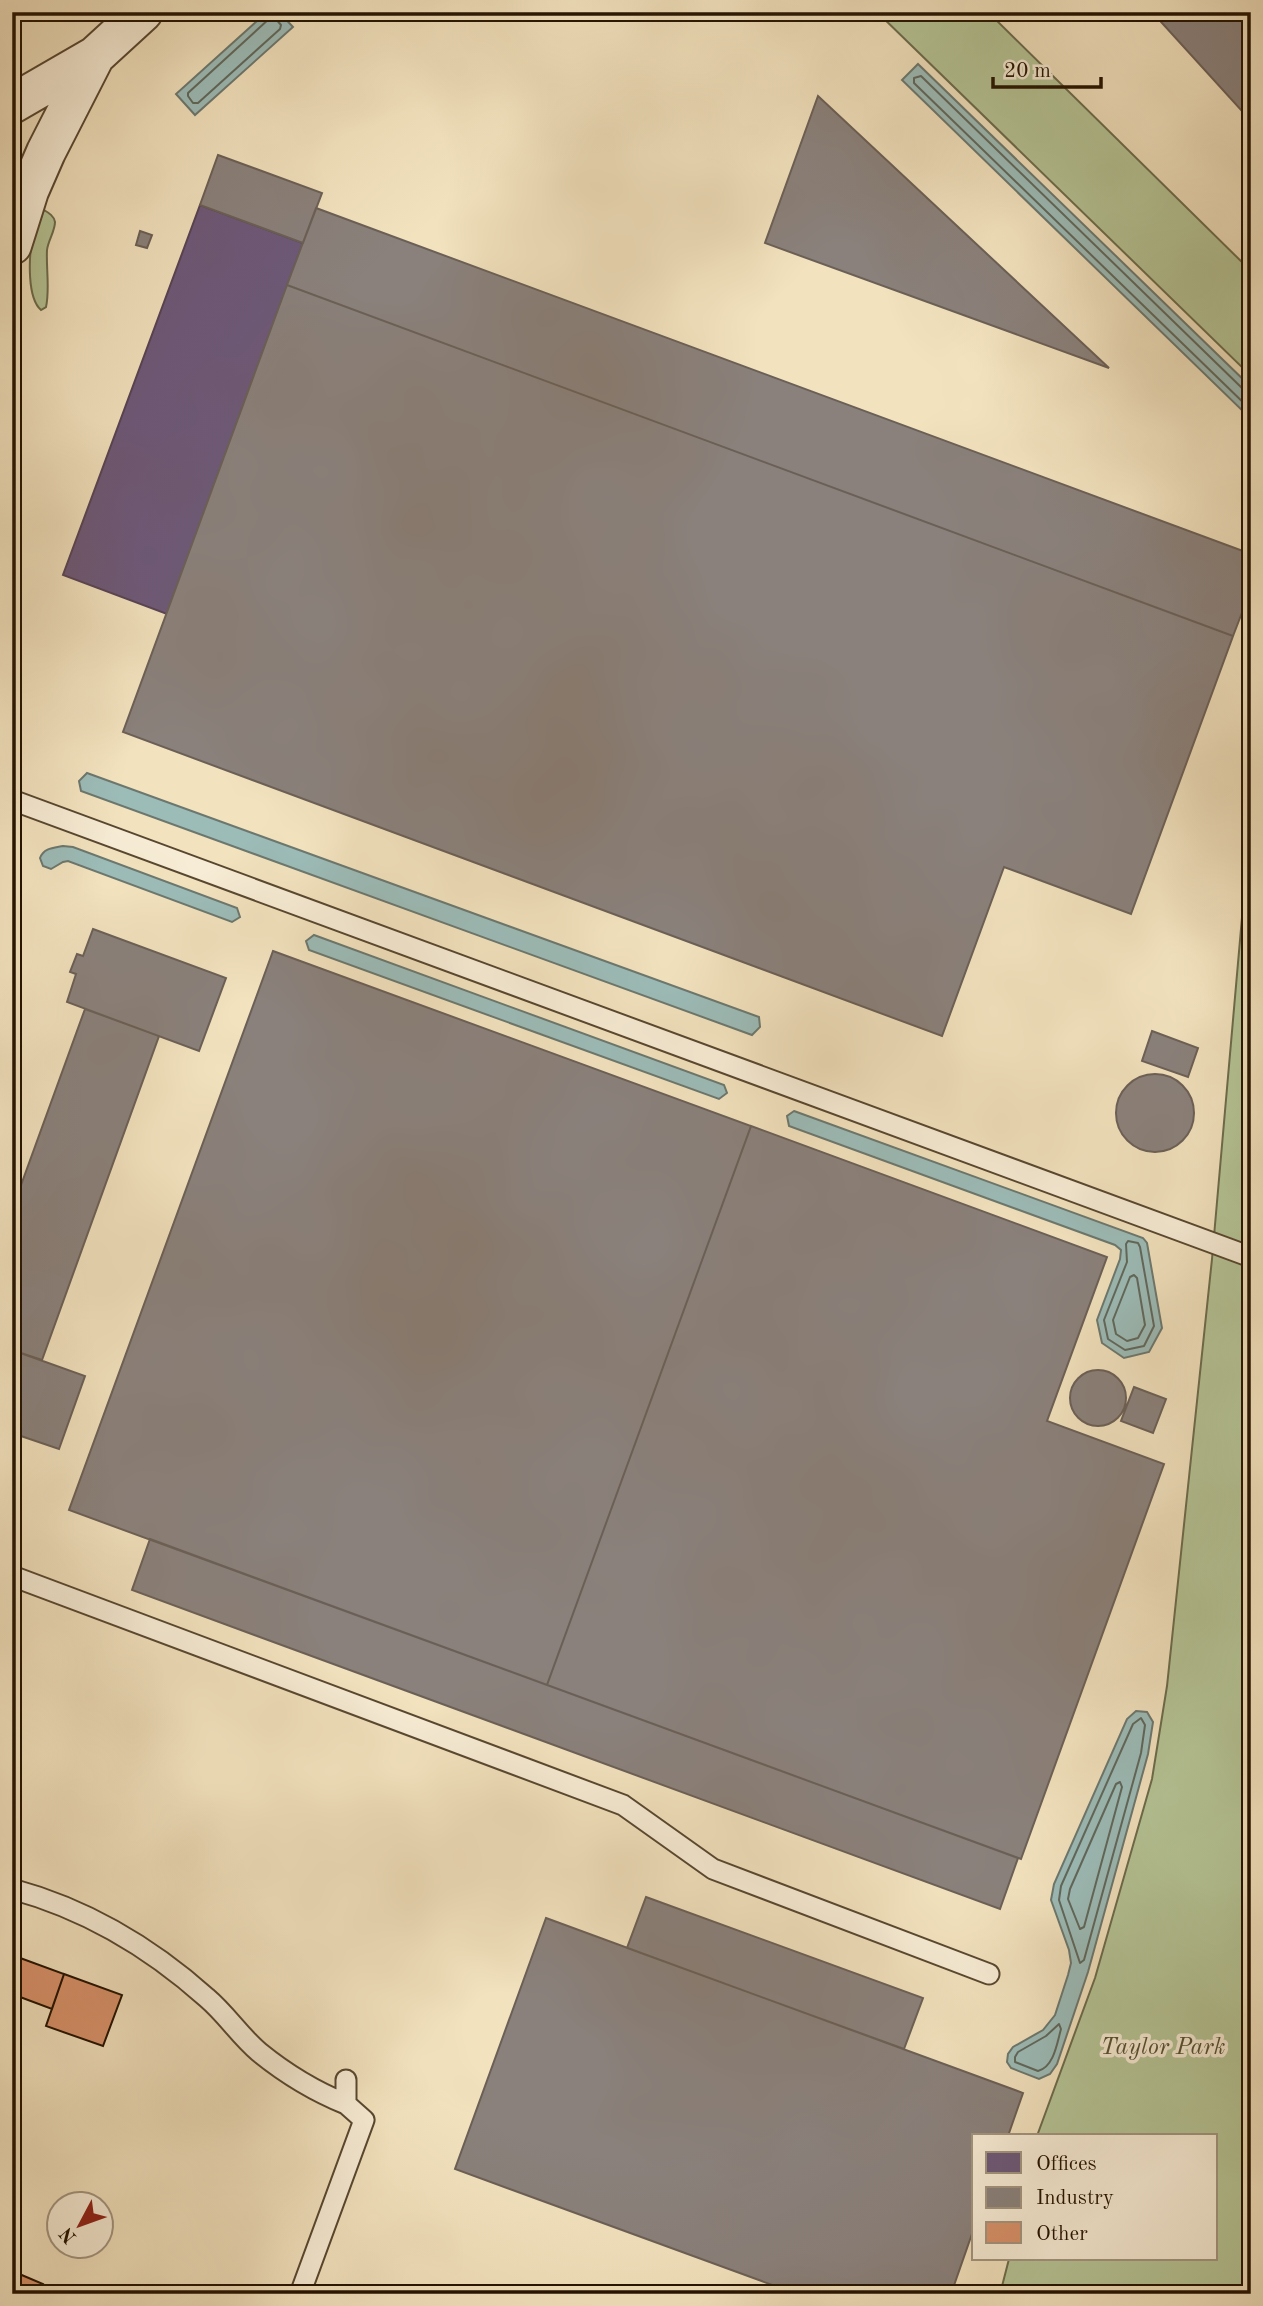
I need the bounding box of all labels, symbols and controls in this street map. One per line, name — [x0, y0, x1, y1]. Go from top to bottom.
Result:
scale bar — [993, 46, 1102, 90]
text: 20 m — [1004, 61, 1051, 82]
park label: Taylor Park — [1101, 2036, 1225, 2060]
legend — [972, 2134, 1218, 2260]
text: Offices — [1036, 2154, 1097, 2175]
text: Industry — [1036, 2188, 1114, 2209]
north arrow — [46, 2190, 116, 2260]
text: N — [57, 2222, 81, 2246]
text: Other — [1036, 2224, 1088, 2245]

